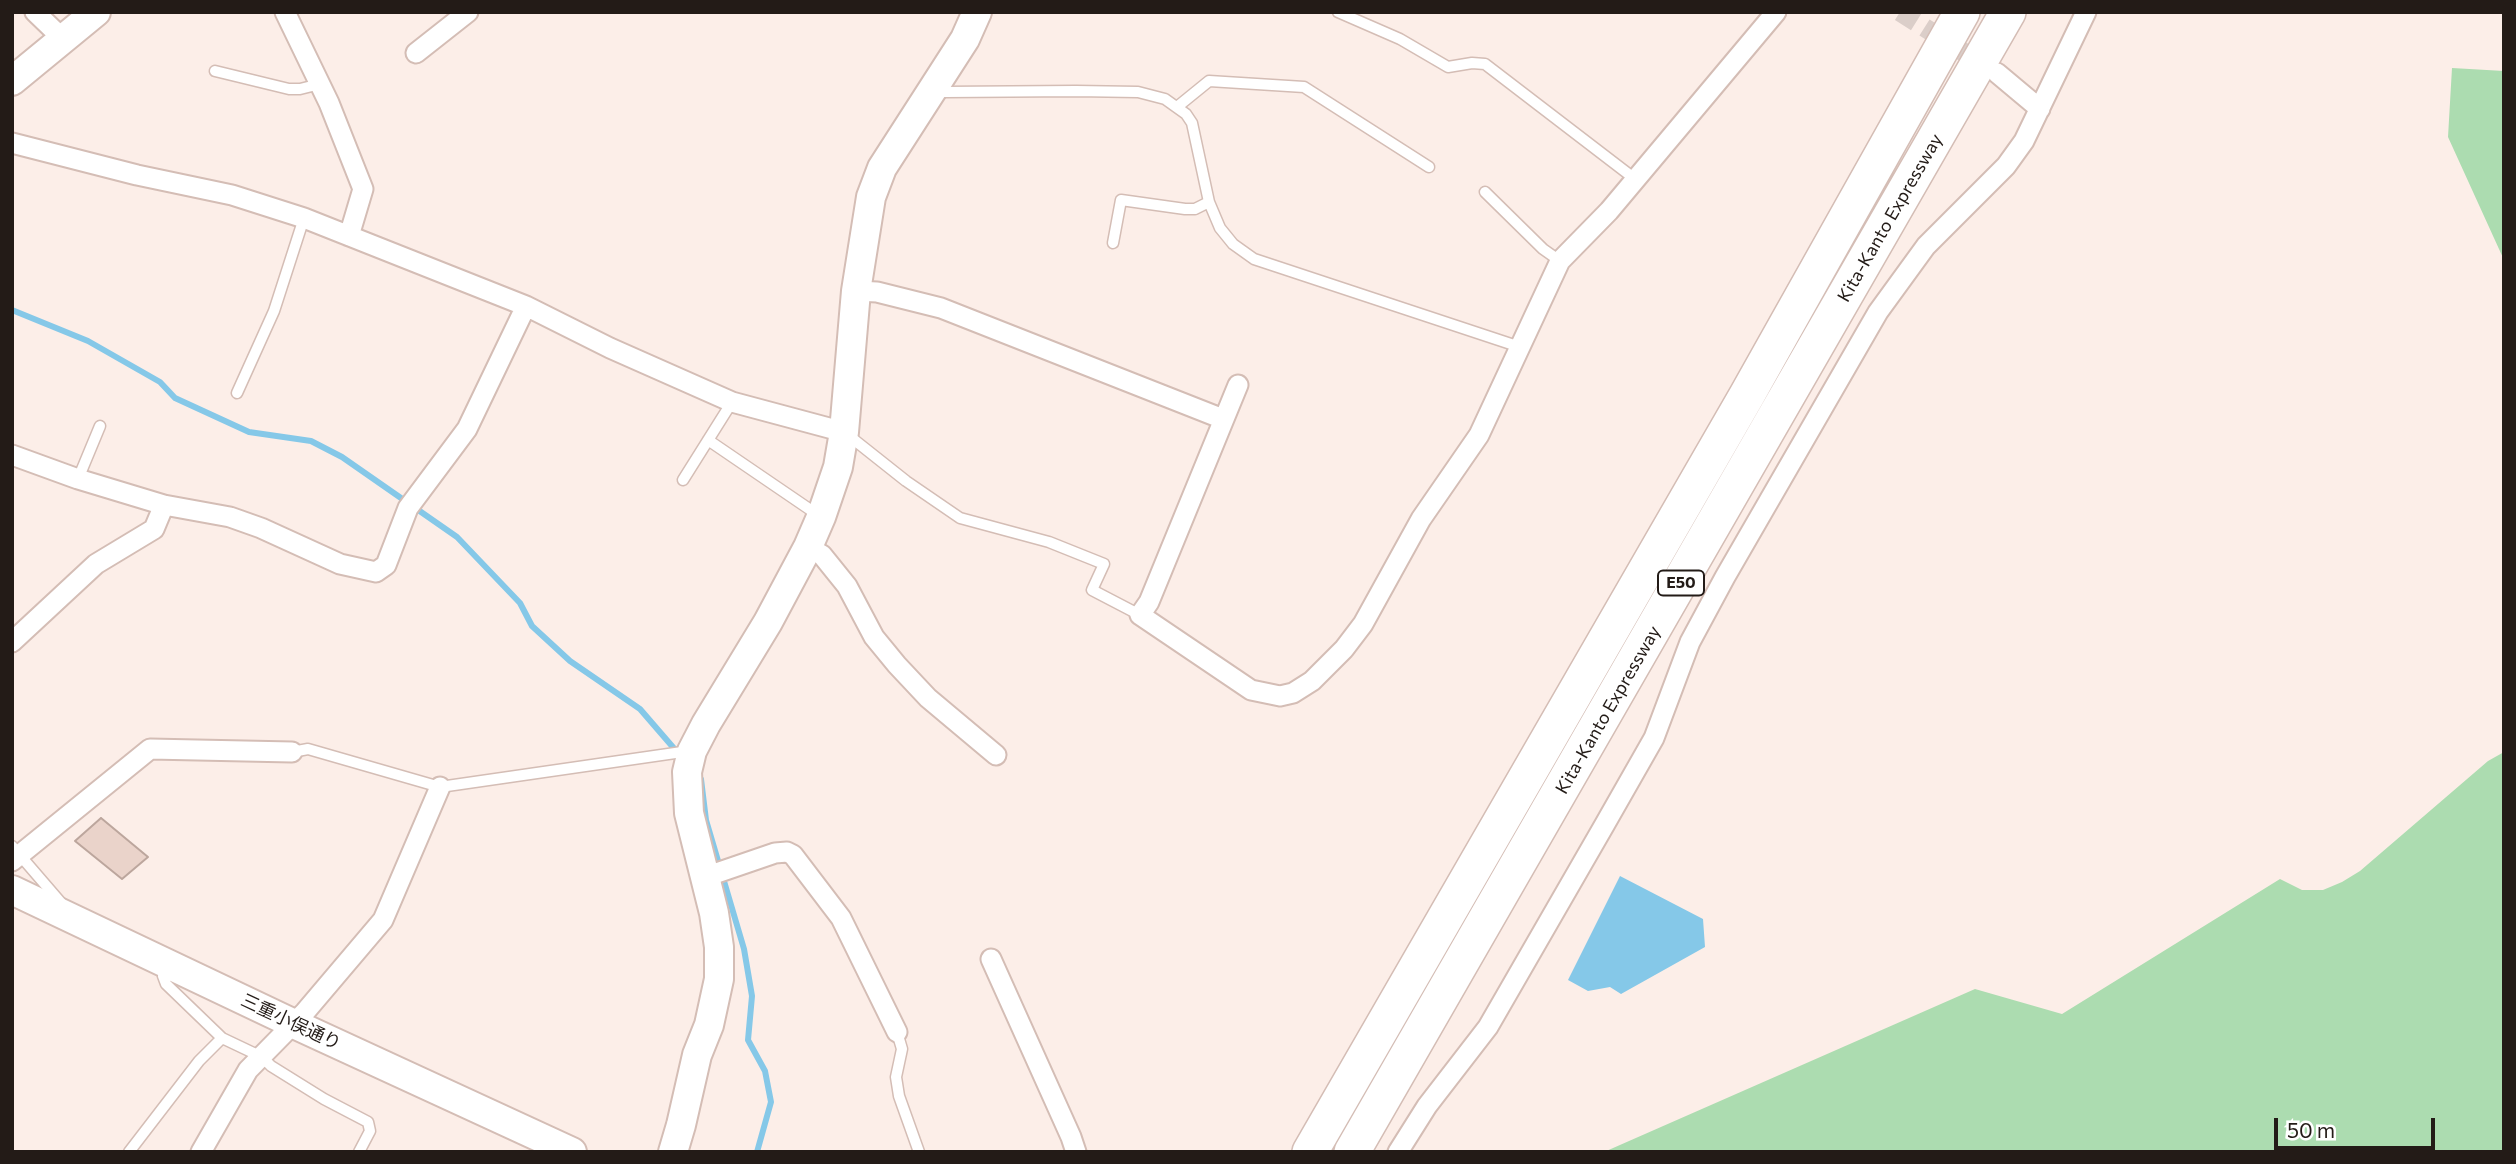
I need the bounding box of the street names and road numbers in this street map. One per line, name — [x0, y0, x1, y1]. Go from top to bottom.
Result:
street label: Kita-Kanto Expressway — [1833, 130, 1947, 306]
road number: E50 — [1658, 570, 1704, 596]
street label: Kita-Kanto Expressway — [1551, 622, 1665, 798]
street label: 三重小俣通り — [237, 989, 345, 1055]

